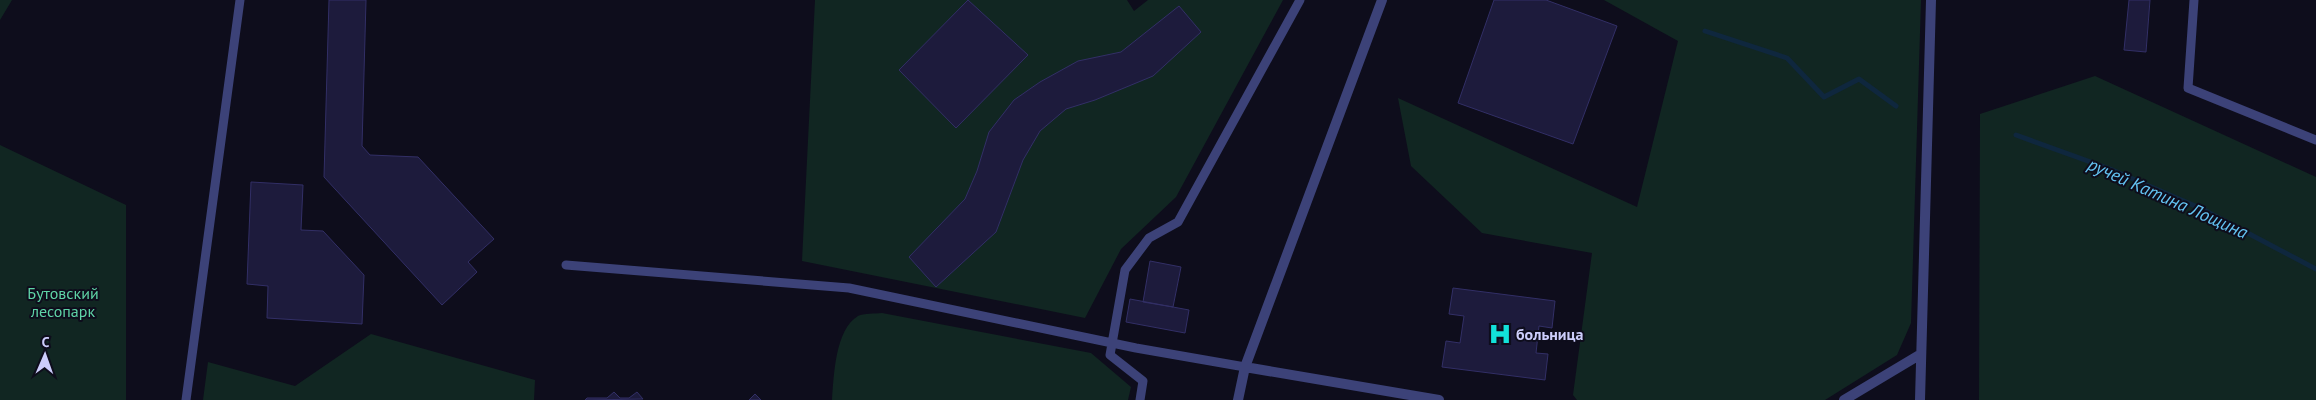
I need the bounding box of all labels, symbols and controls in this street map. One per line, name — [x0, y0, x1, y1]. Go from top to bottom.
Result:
water label: ручей Катина Лощина — [2083, 152, 2252, 244]
park label: Бутовский лесопарк — [27, 283, 99, 321]
hospital icon: больница — [1487, 321, 1513, 347]
place label: больница — [1516, 324, 1584, 344]
north arrow — [20, 330, 70, 380]
text: С — [41, 333, 50, 351]

